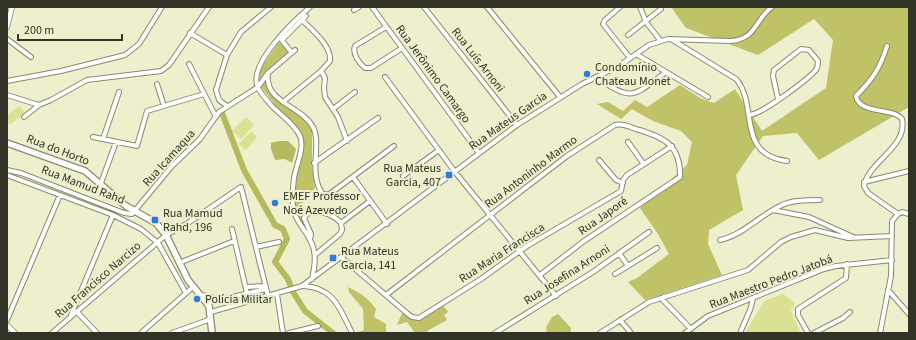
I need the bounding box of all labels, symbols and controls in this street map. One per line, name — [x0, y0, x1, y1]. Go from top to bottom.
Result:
scale bar — [18, 16, 122, 42]
street label: Rua Jerônimo Camargo — [392, 21, 474, 127]
text: 200 m — [24, 22, 54, 39]
street label: Rua Luís Arnoni — [447, 24, 509, 96]
place label: Condomínio Chateau Monet — [595, 59, 671, 90]
marker: Condomínio Chateau Monet — [582, 69, 592, 79]
street label: Rua Mateus Garcia — [465, 88, 551, 154]
street label: Rua Icamaqua — [139, 126, 199, 190]
street label: Rua do Horto — [24, 130, 92, 170]
street label: Rua Antoninho Marmo — [481, 131, 581, 213]
place label: Rua Mateus Garcia, 407 — [383, 160, 441, 191]
street label: Rua Mamud Rahd — [39, 161, 127, 209]
marker: Rua Mateus Garcia, 407 — [444, 170, 454, 180]
place label: EMEF Professor Noé Azevedo — [283, 188, 361, 219]
street label: Rua Japoré — [575, 193, 631, 239]
marker: EMEF Professor Noé Azevedo — [270, 198, 280, 208]
place label: Rua Mamud Rahd, 196 — [163, 205, 223, 236]
marker: Rua Mamud Rahd, 196 — [150, 215, 160, 225]
street label: Rua Maria Francisca — [456, 219, 548, 287]
street label: Rua Francisco Narcizo — [51, 238, 145, 322]
street label: Rua Josefina Arnoni — [521, 241, 613, 309]
place label: Rua Mateus Garcia, 141 — [341, 243, 399, 274]
street label: Rua Maestro Pedro Jatobá — [707, 251, 835, 313]
marker: Rua Mateus Garcia, 141 — [328, 253, 338, 263]
place label: Polícia Militar — [205, 291, 273, 308]
marker: Polícia Militar — [192, 294, 202, 304]

